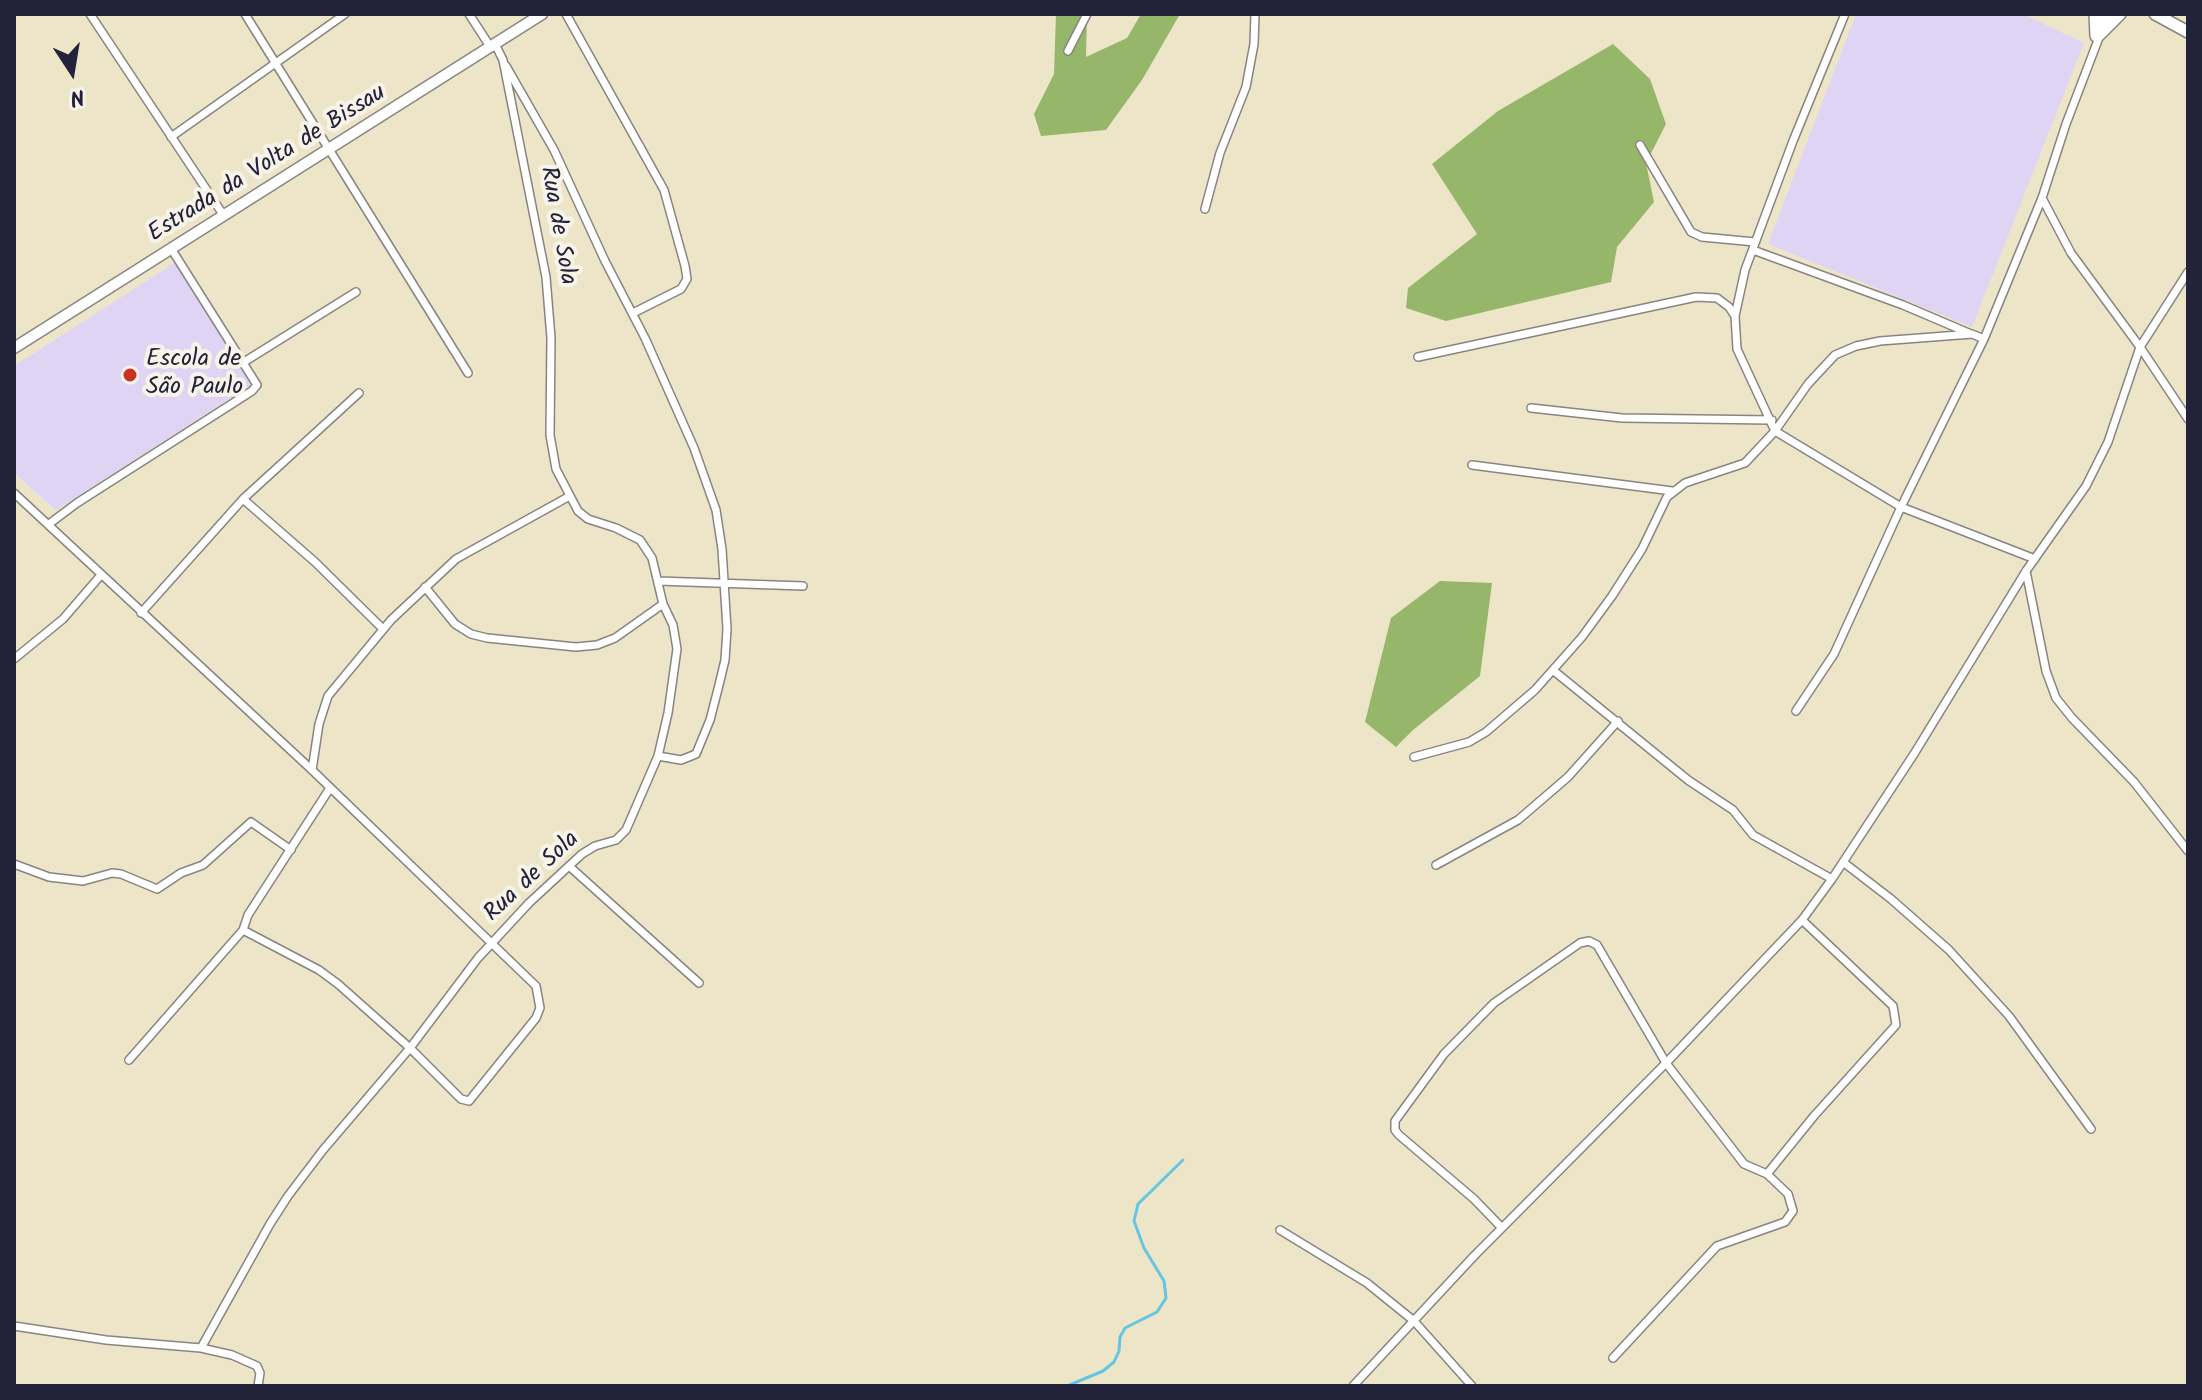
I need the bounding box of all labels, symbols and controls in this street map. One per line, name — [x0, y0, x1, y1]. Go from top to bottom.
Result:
north arrow — [32, 32, 112, 112]
text: N — [67, 77, 88, 115]
street label: Estrada da Volta de Bissau — [144, 80, 392, 250]
street label: Rua de Sola — [531, 165, 581, 287]
place label: Escola de São Paulo — [146, 347, 243, 403]
marker: Escola de São Paulo — [121, 366, 139, 384]
street label: Rua de Sola — [479, 827, 587, 929]

